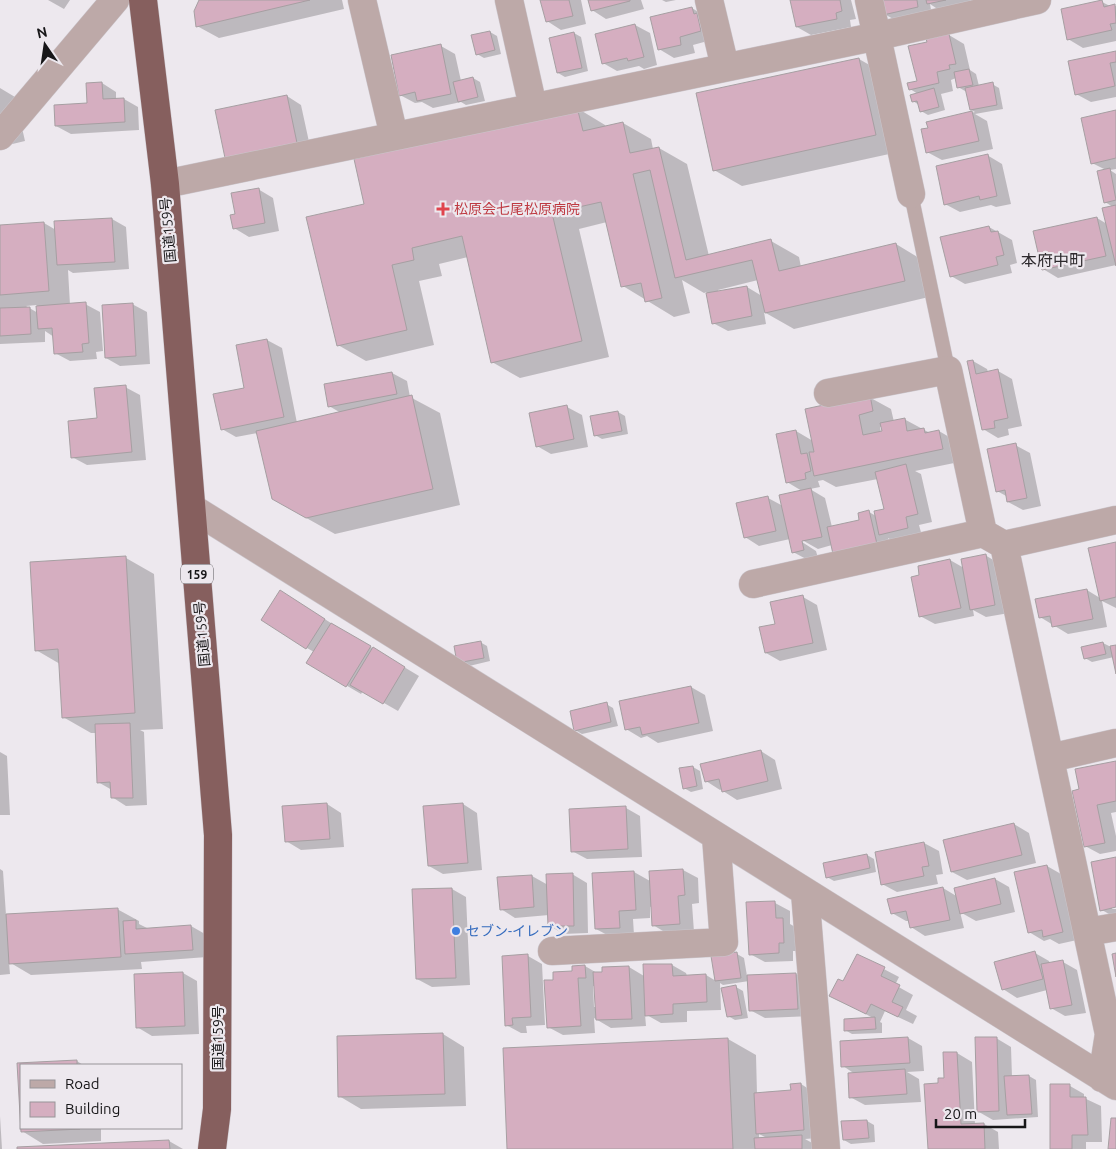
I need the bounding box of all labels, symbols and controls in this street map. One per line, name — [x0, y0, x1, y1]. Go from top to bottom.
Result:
north arrow — [20, 20, 70, 70]
text: N — [35, 23, 49, 41]
street label: 国道159号 — [157, 197, 179, 263]
place label: 松原会七尾松原病院 — [454, 201, 580, 217]
marker: 松原会七尾松原病院 — [436, 202, 450, 216]
district label: 本府中町 — [1021, 251, 1085, 269]
road number: 159 — [181, 564, 213, 584]
street label: 国道159号 — [191, 601, 213, 667]
place label: セブン-イレブン — [466, 923, 568, 939]
marker: セブン-イレブン — [450, 925, 462, 937]
street label: 国道159号 — [210, 1005, 226, 1071]
legend — [20, 1064, 182, 1129]
text: Road — [65, 1075, 100, 1092]
scale bar — [936, 1096, 1025, 1128]
text: Building — [65, 1100, 120, 1117]
text: 20 m — [944, 1105, 977, 1122]

